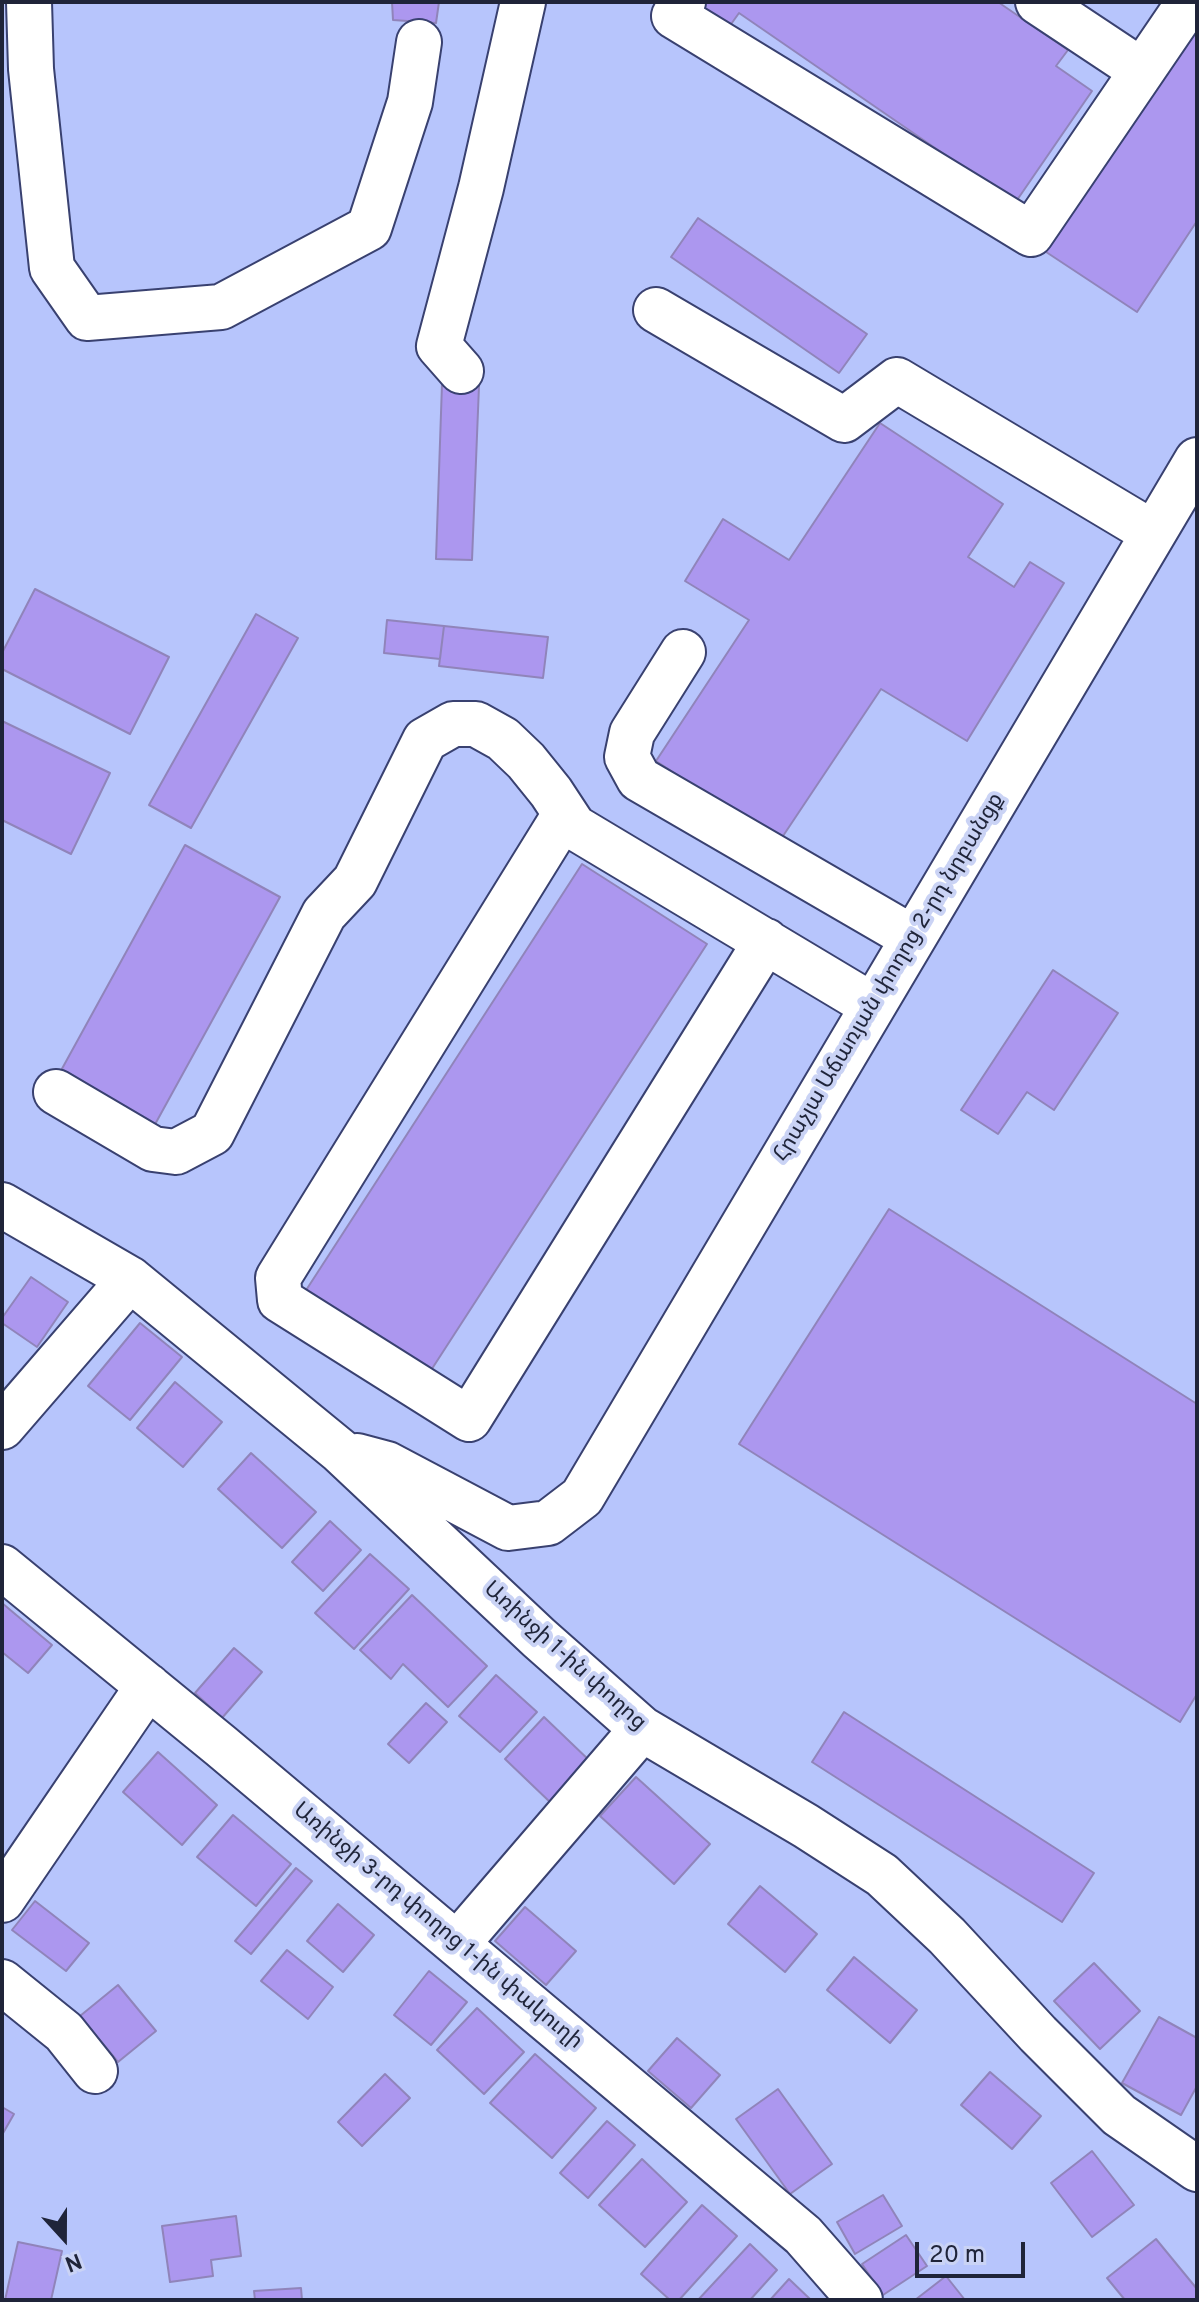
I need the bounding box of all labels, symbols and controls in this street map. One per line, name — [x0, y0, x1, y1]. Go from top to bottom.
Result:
street label: Հրաչյա Աճառյան փողոց 2-րդ նրբանցք — [769, 789, 1011, 1167]
street label: Առինջի 1-ին փողոց — [477, 1577, 651, 1737]
street label: Առինջի 3-րդ փողոց 1-ին փակուղի — [287, 1798, 587, 2056]
north arrow — [24, 2198, 104, 2278]
scale bar — [919, 2226, 1029, 2276]
text: 20 m — [929, 2241, 985, 2271]
text: N — [61, 2245, 85, 2276]

